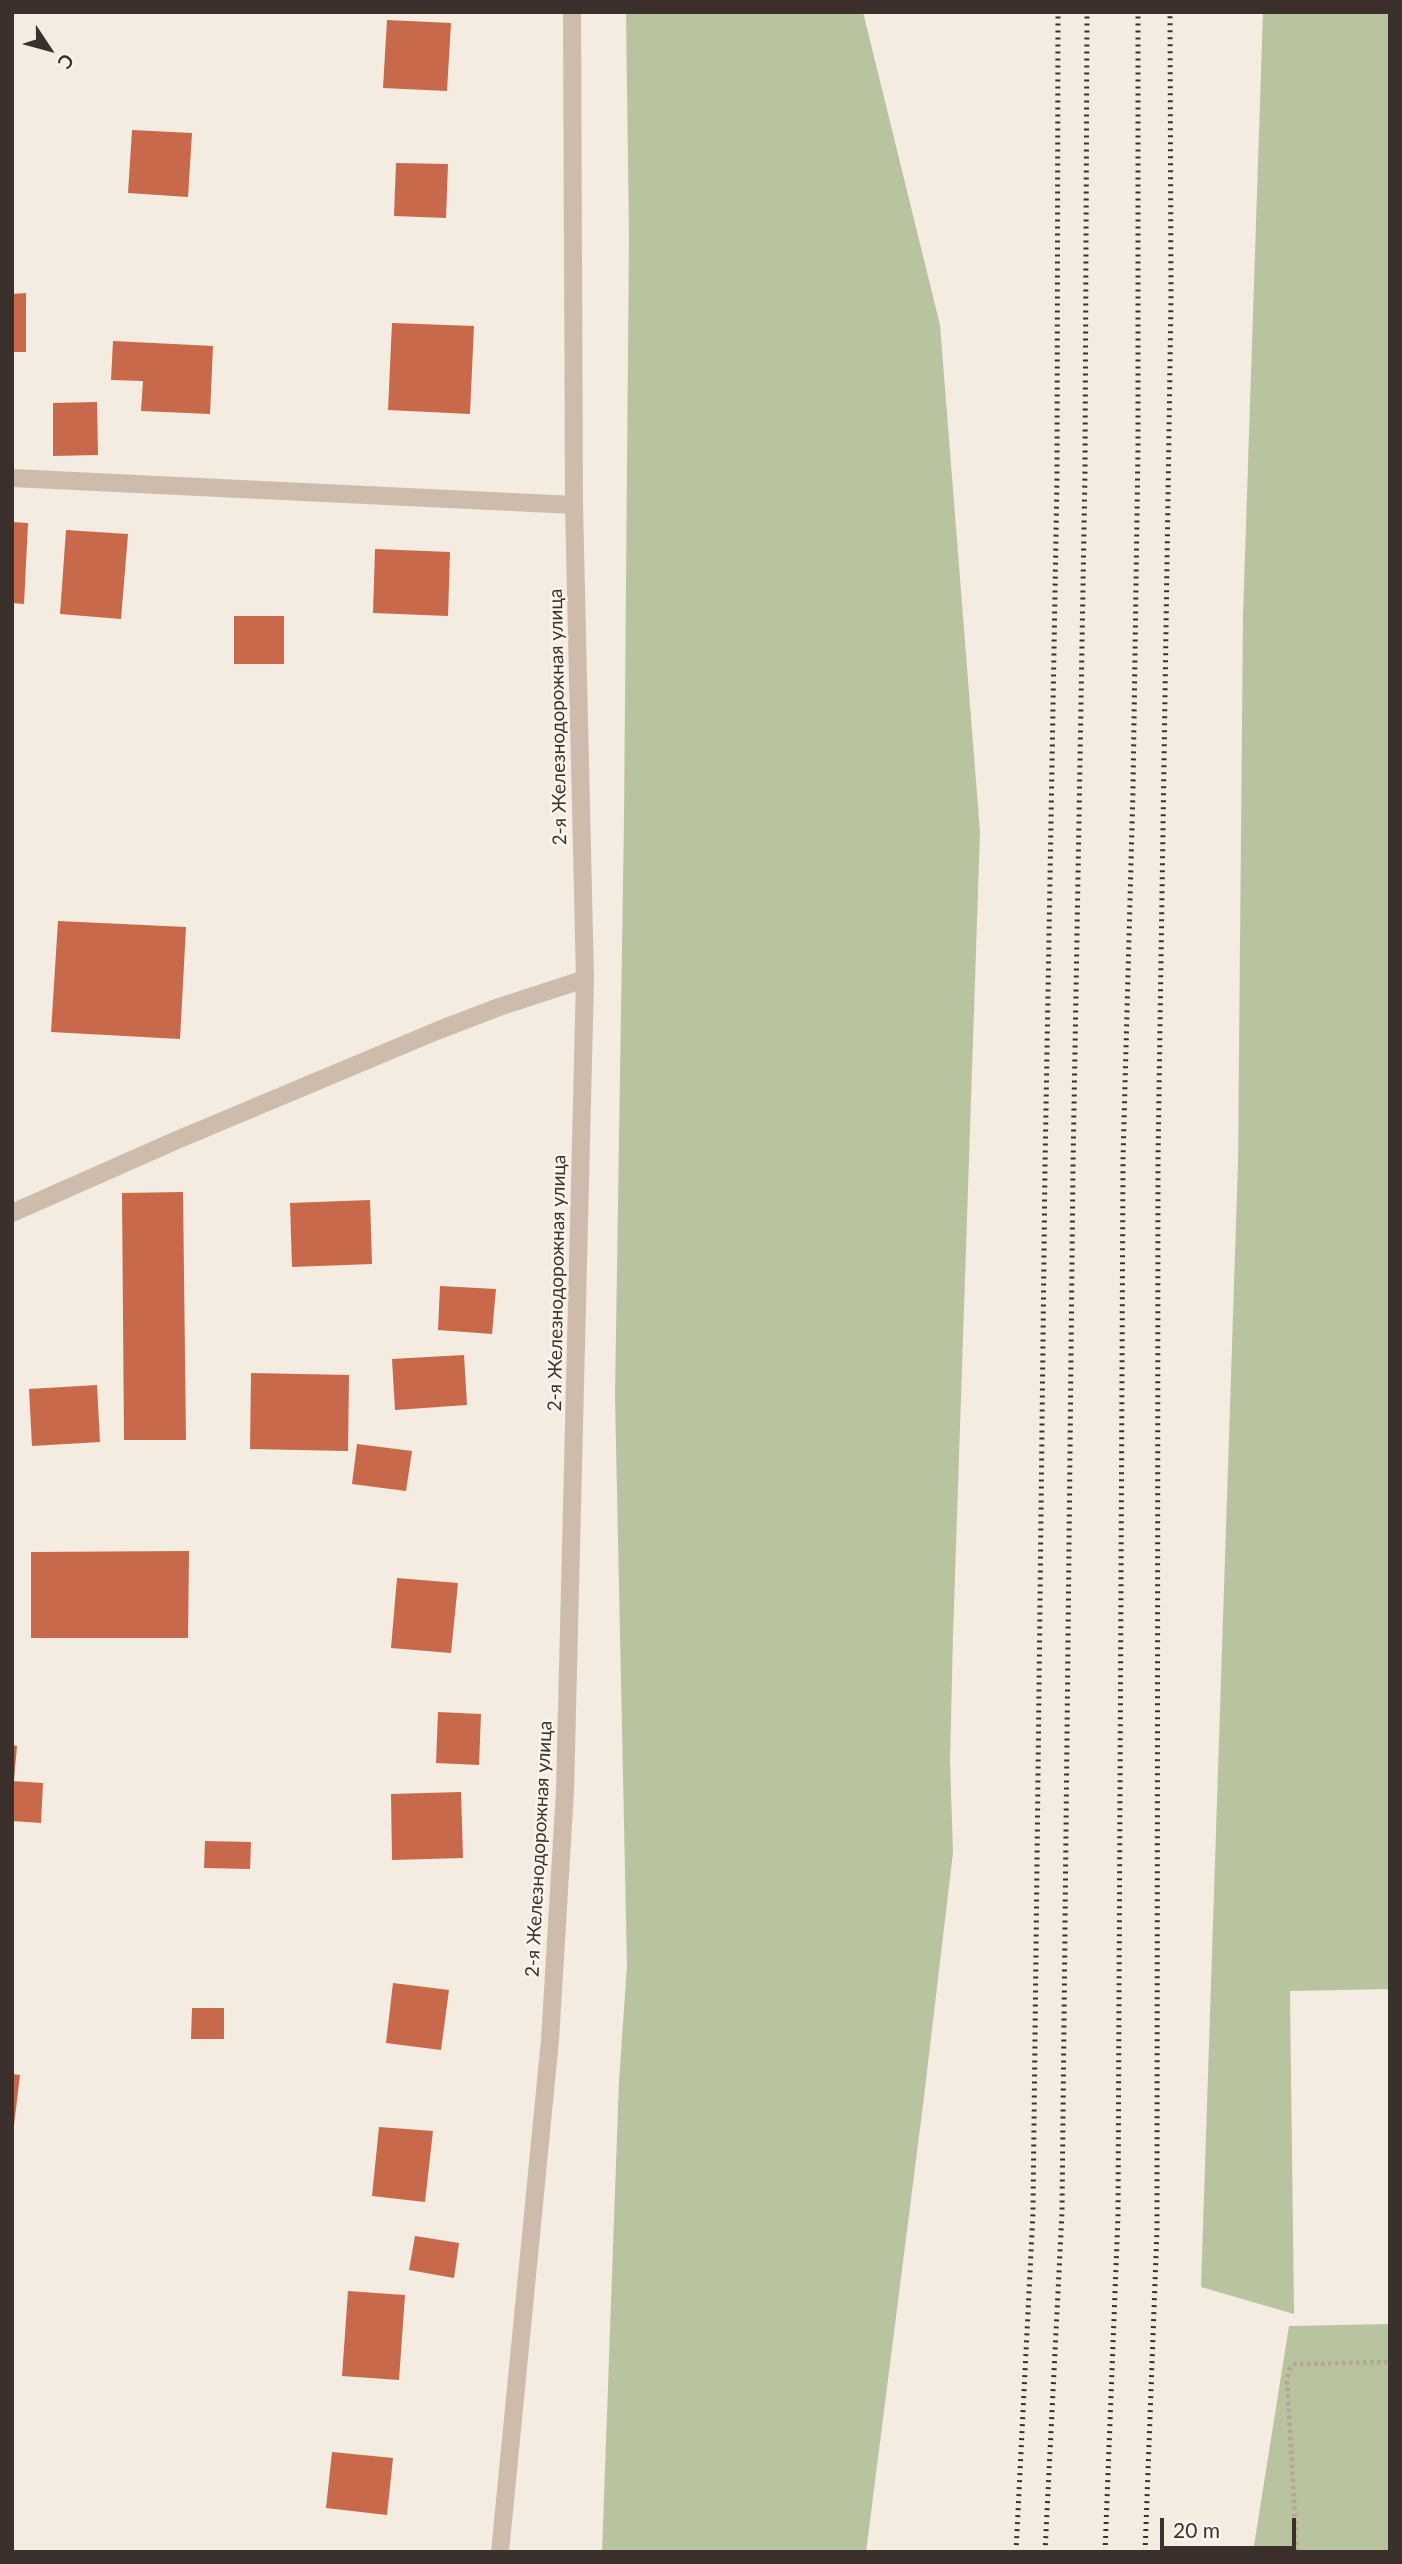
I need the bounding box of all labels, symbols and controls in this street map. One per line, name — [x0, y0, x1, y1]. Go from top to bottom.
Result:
north arrow — [14, 14, 84, 84]
text: С — [53, 50, 79, 73]
street label: 2-я Железнодорожная улица — [544, 588, 572, 846]
street label: 2-я Железнодорожная улица — [543, 1154, 571, 1412]
street label: 2-я Железнодорожная улица — [521, 1720, 557, 1978]
scale bar — [1164, 2504, 1300, 2548]
text: 20 m — [1173, 2517, 1220, 2542]

